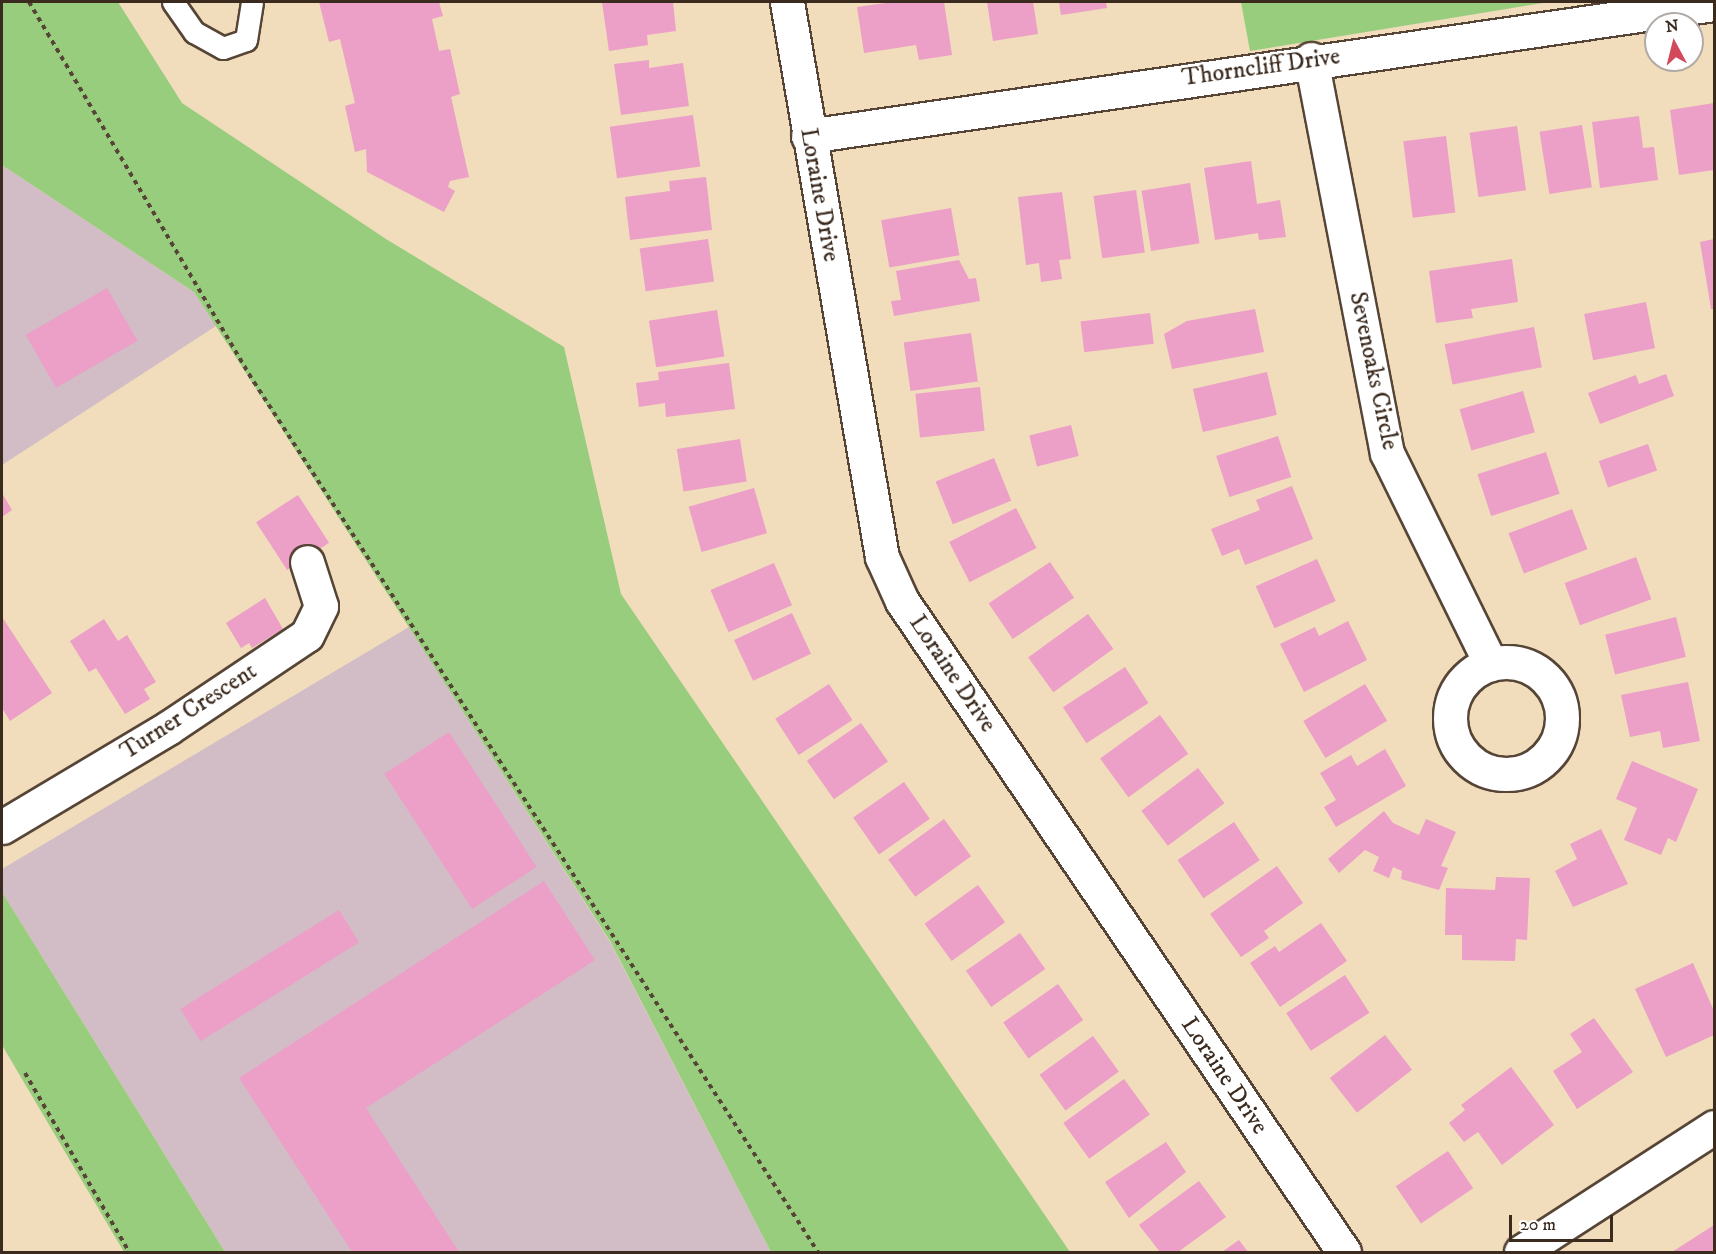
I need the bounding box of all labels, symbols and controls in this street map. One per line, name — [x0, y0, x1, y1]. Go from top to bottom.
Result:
north arrow — [1644, 12, 1704, 72]
text: N — [1664, 15, 1680, 37]
street label: Thorncliff Drive — [1180, 43, 1342, 93]
street label: Loraine Drive — [793, 126, 845, 264]
street label: Sevenoaks Circle — [1342, 289, 1404, 453]
street label: Loraine Drive — [902, 610, 1002, 738]
street label: Turner Crescent — [116, 657, 262, 767]
street label: Loraine Drive — [1174, 1012, 1274, 1140]
scale bar — [1512, 1203, 1616, 1241]
text: 20 m — [1520, 1214, 1556, 1236]

